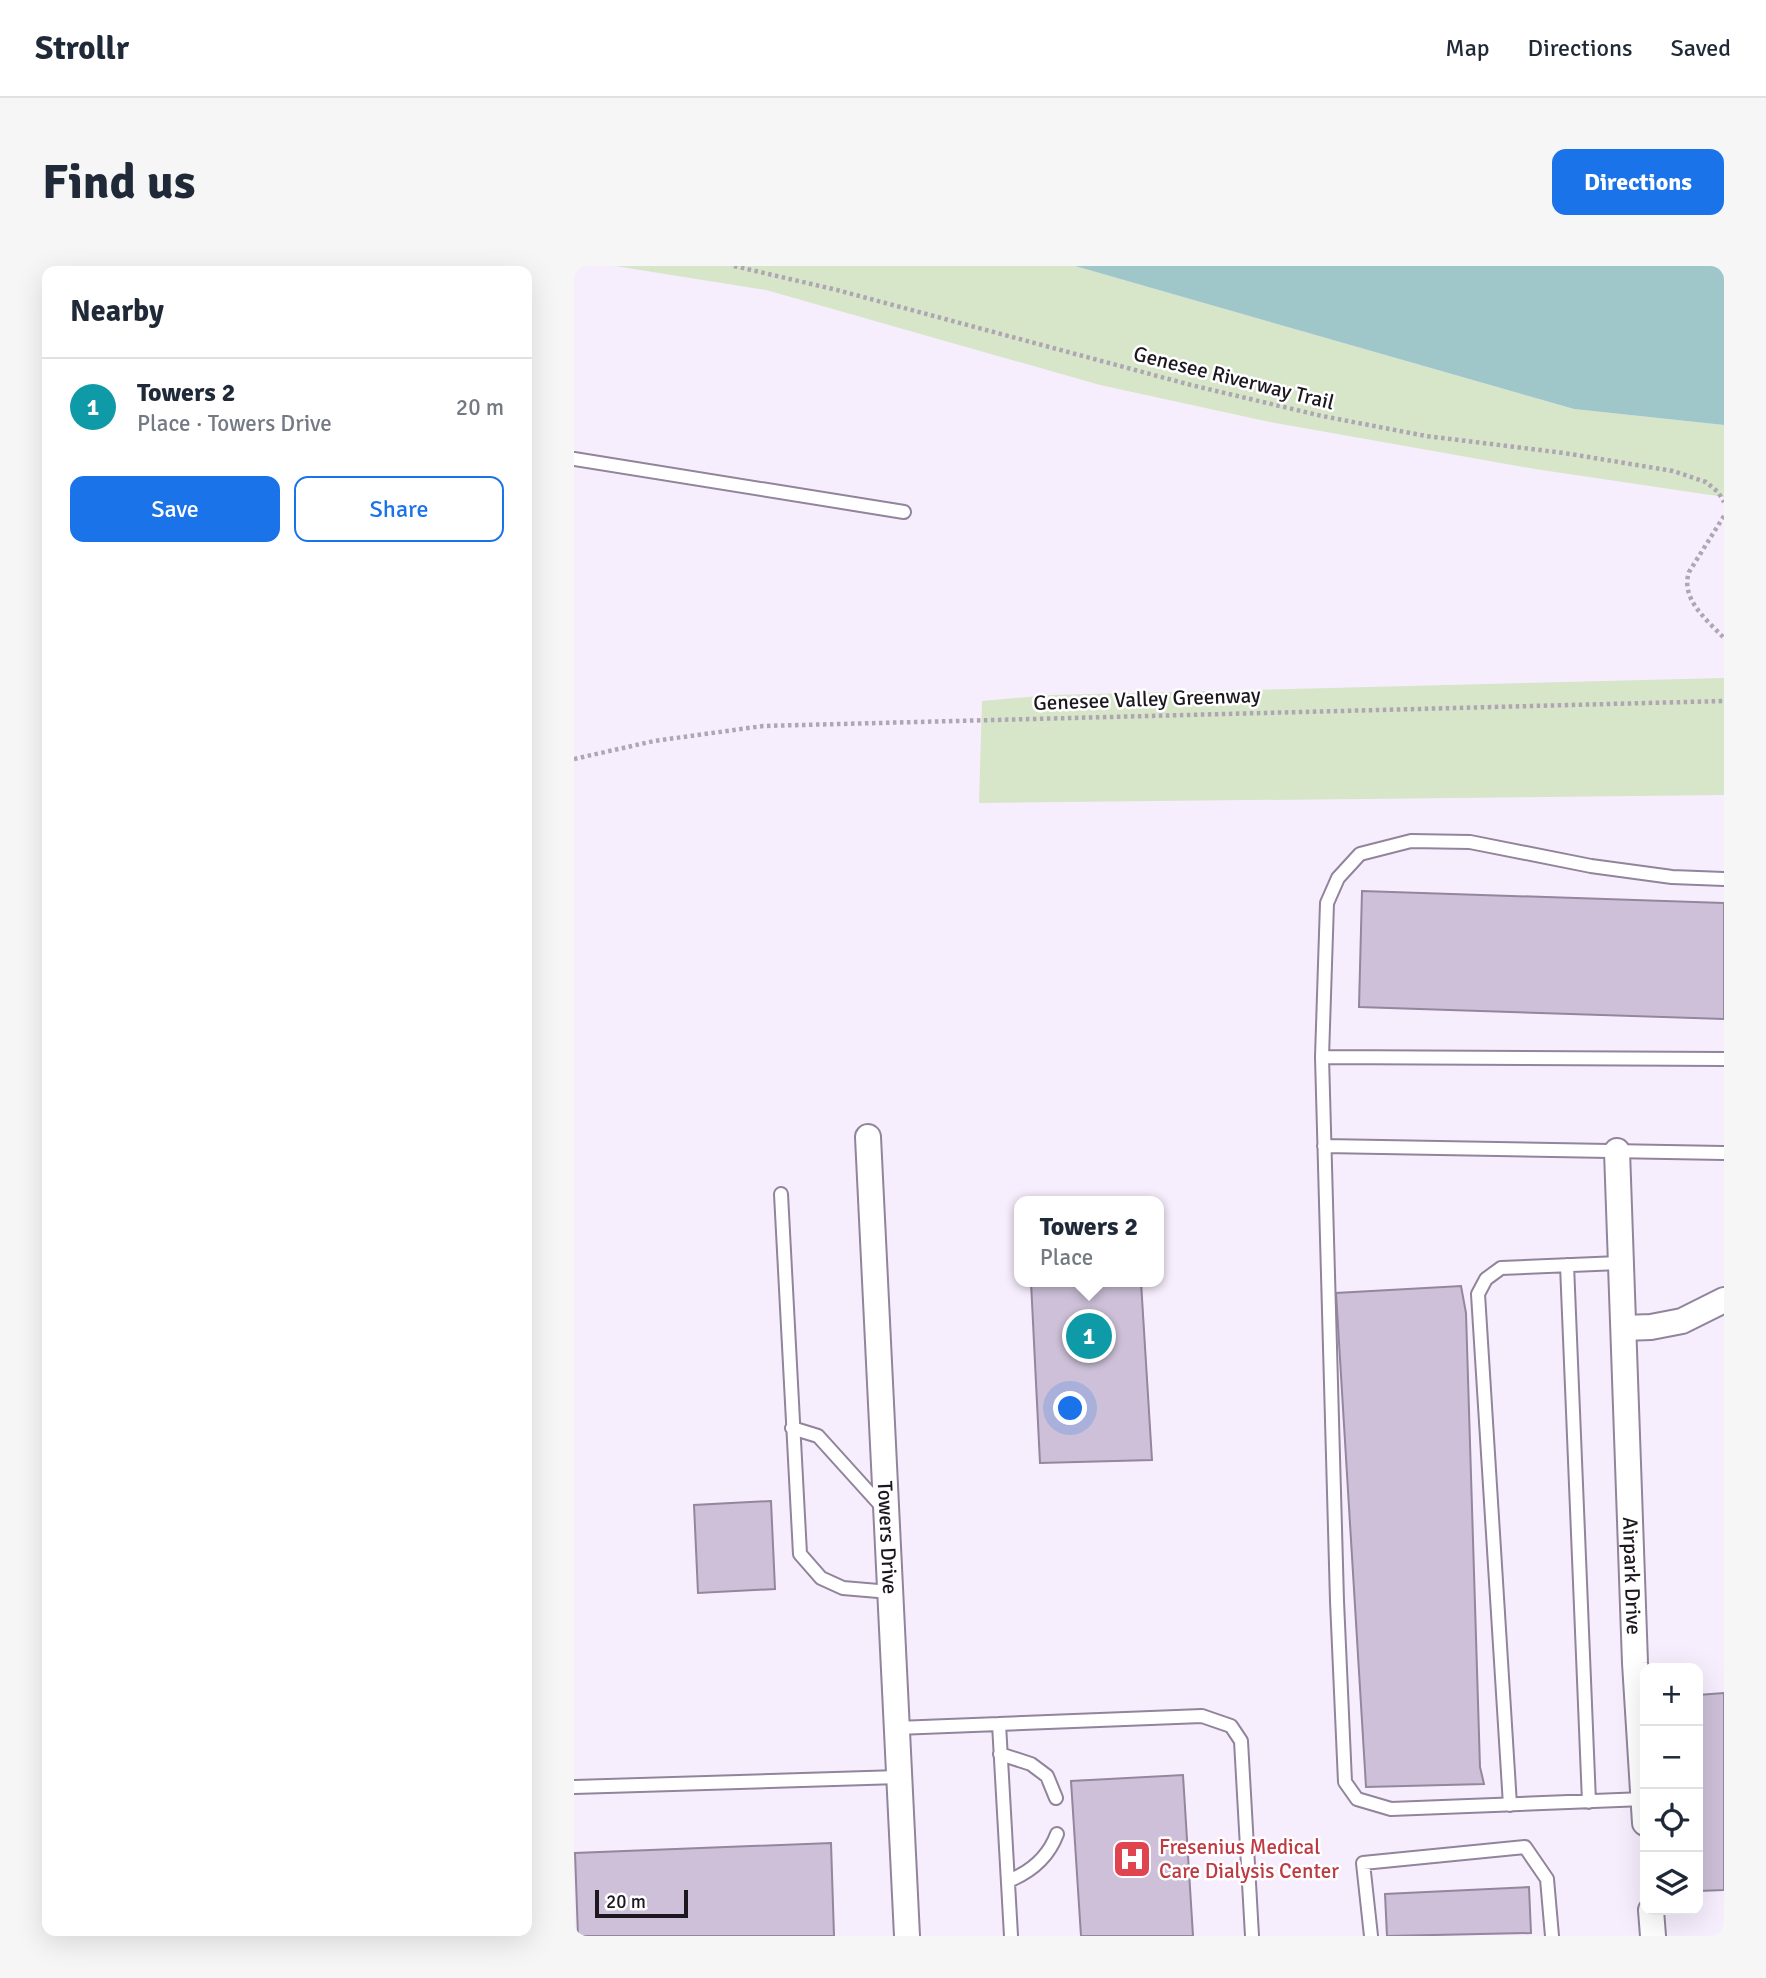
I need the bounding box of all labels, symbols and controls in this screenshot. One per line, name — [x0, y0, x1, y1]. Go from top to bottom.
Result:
text: Strollr — [35, 28, 129, 69]
text: Map — [1445, 33, 1490, 63]
text: Directions — [1528, 33, 1633, 63]
text: Saved — [1671, 33, 1731, 63]
button: Directions — [1552, 149, 1724, 215]
text: Find us — [42, 152, 195, 212]
text: Nearby — [70, 293, 164, 330]
street label: Genesee Riverway Trail — [1131, 340, 1337, 416]
text: Towers 2 — [137, 377, 236, 409]
text: 1 — [87, 393, 99, 422]
text: 20 m — [456, 393, 504, 422]
text: Place · Towers Drive — [137, 409, 332, 438]
button: Save — [70, 476, 280, 542]
button: Share — [294, 476, 504, 542]
street label: Genesee Valley Greenway — [1033, 682, 1261, 716]
popup — [1014, 1196, 1164, 1287]
text: Towers 2 — [1040, 1211, 1138, 1243]
text: Place — [1040, 1243, 1093, 1272]
pin: 1 — [1066, 1310, 1112, 1362]
your location — [1053, 1391, 1087, 1425]
street label: Towers Drive — [872, 1480, 903, 1595]
street label: Airpark Drive — [1617, 1516, 1647, 1635]
map controls — [1640, 1663, 1703, 1915]
button: + — [1640, 1663, 1703, 1726]
button: − — [1640, 1726, 1703, 1789]
button: locate — [1640, 1789, 1703, 1852]
place label: Fresenius Medical Care Dialysis Center — [1159, 1834, 1339, 1884]
hospital icon: Fresenius Medical Care Dialysis Center — [1111, 1838, 1153, 1880]
button: layers — [1640, 1852, 1703, 1915]
scale bar — [595, 1887, 688, 1919]
text: 20 m — [606, 1890, 646, 1914]

